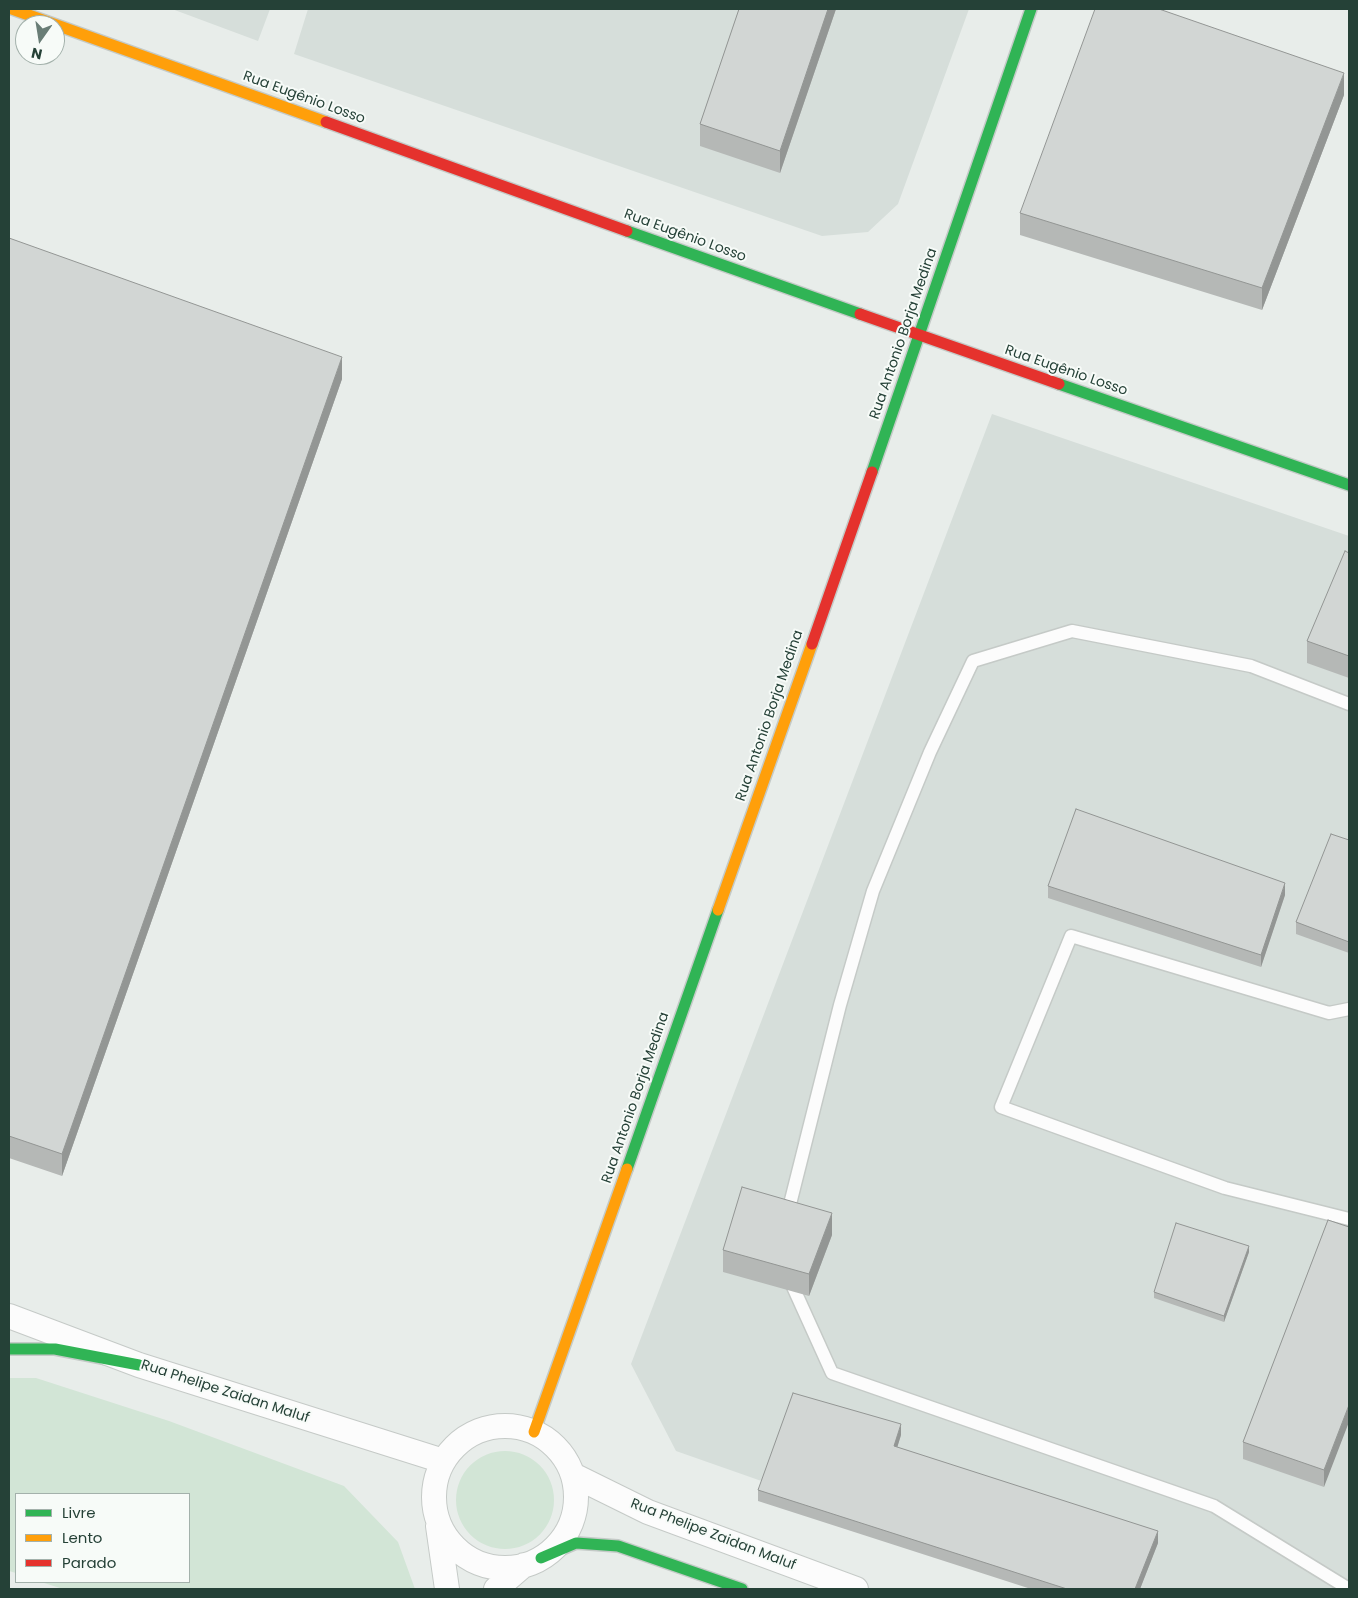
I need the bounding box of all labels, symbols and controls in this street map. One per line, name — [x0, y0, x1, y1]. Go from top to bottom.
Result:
north arrow — [15, 15, 65, 65]
text: N — [29, 43, 44, 65]
street label: Rua Eugênio Losso — [241, 68, 367, 128]
street label: Rua Eugênio Losso — [622, 206, 748, 266]
street label: Rua Antonio Borja Medina — [867, 246, 941, 422]
street label: Rua Eugênio Losso — [1002, 342, 1130, 400]
street label: Rua Antonio Borja Medina — [733, 628, 807, 804]
street label: Rua Antonio Borja Medina — [599, 1010, 673, 1186]
street label: Rua Phelipe Zaidan Maluf — [139, 1357, 311, 1427]
legend — [15, 1493, 190, 1583]
street label: Rua Phelipe Zaidan Maluf — [628, 1496, 798, 1574]
text: Livre — [62, 1502, 95, 1523]
text: Lento — [62, 1527, 102, 1548]
text: Parado — [62, 1552, 116, 1573]

